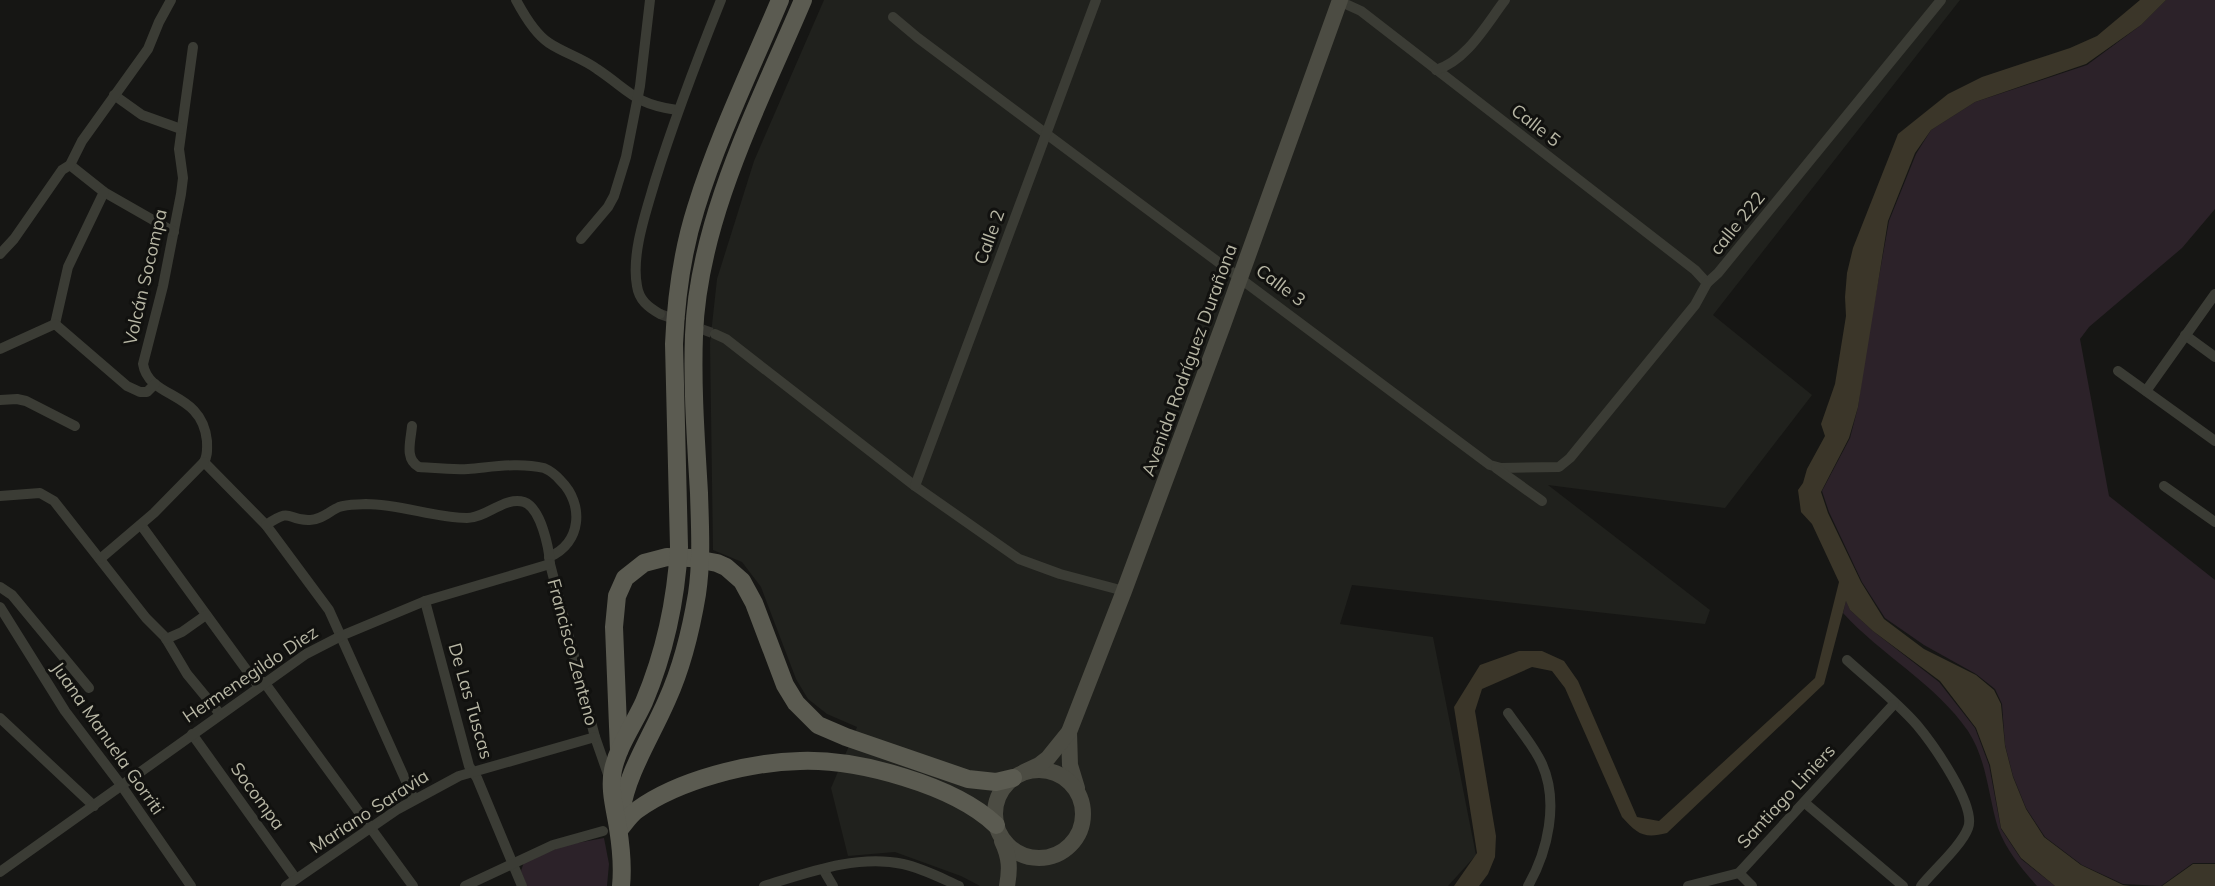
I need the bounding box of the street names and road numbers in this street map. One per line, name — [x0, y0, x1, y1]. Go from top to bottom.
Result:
street label: Calle 5 — [1507, 98, 1566, 152]
street label: calle 222 — [1704, 187, 1770, 259]
street label: Calle 2 — [968, 206, 1010, 268]
street label: Volcán Socompa — [118, 207, 172, 347]
street label: Avenida Rodríguez Durañona — [1136, 241, 1242, 479]
street label: Calle 3 — [1251, 259, 1311, 311]
street label: Francisco Zenteno — [542, 576, 604, 728]
street label: Hermenegildo Diez — [178, 620, 322, 728]
street label: De Las Tuscas — [443, 640, 499, 762]
street label: Juana Manuela Gorriti — [47, 657, 169, 819]
street label: Santiago Liniers — [1732, 739, 1840, 853]
street label: Socompa — [226, 758, 290, 834]
street label: Mariano Saravia — [305, 764, 433, 858]

